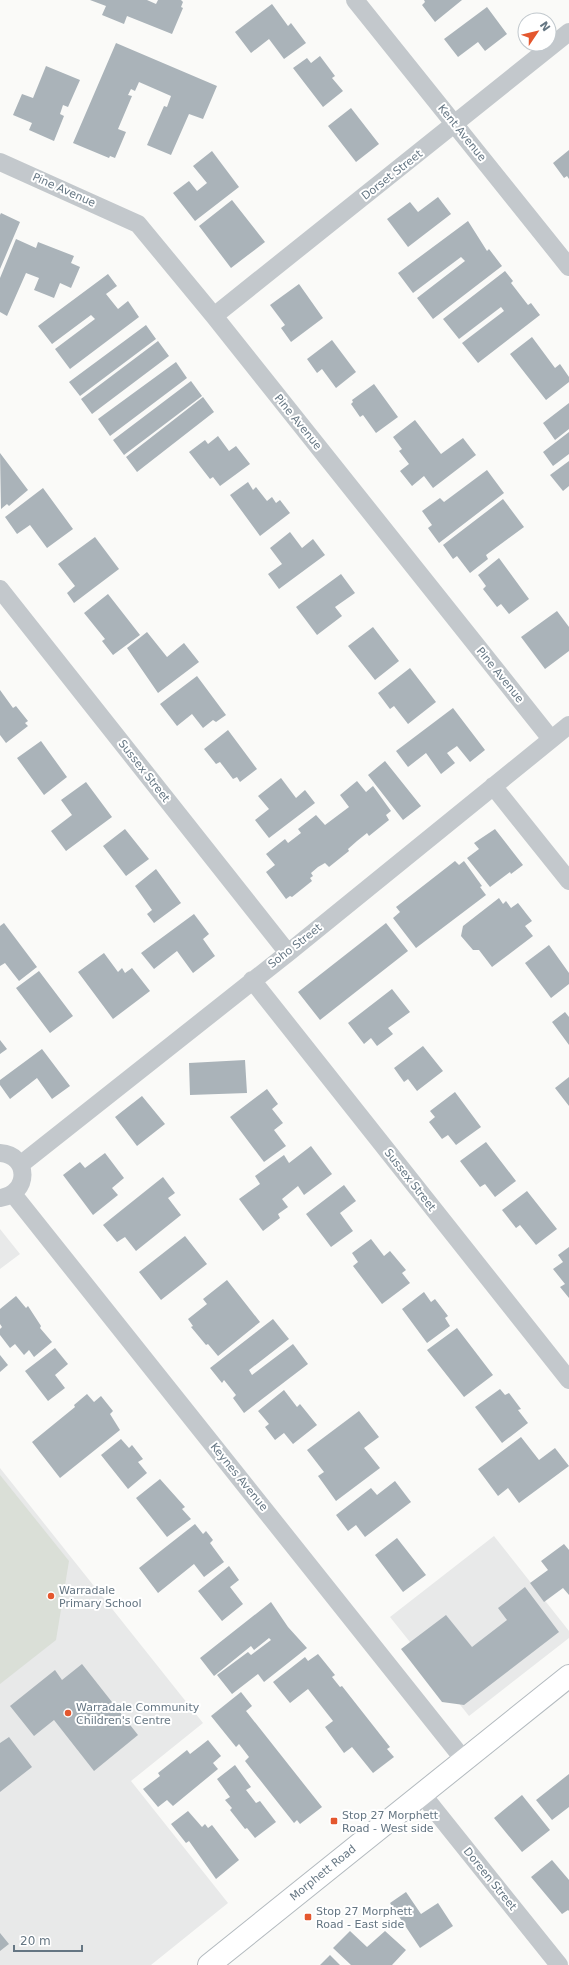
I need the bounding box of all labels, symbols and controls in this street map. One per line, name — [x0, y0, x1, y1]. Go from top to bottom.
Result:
north arrow — [517, 12, 557, 52]
text: N — [537, 19, 553, 34]
street label: Kent Avenue — [435, 102, 489, 164]
street label: Dorset Street — [359, 147, 425, 203]
street label: Pine Avenue — [30, 170, 98, 210]
street label: Pine Avenue — [272, 392, 324, 453]
street label: Pine Avenue — [474, 645, 526, 706]
street label: Sussex Street — [116, 737, 173, 805]
street label: Soho Street — [266, 921, 325, 971]
street label: Sussex Street — [382, 1146, 439, 1214]
street label: Keynes Avenue — [208, 1440, 271, 1514]
place label: Warradale Primary School — [59, 1584, 142, 1610]
marker: Warradale Primary School — [46, 1591, 56, 1601]
place label: Warradale Community Children's Centre — [76, 1701, 200, 1727]
marker: Warradale Community Children's Centre — [63, 1708, 73, 1718]
place label: Stop 27 Morphett Road - West side — [342, 1809, 439, 1835]
marker: Stop 27 Morphett Road - West side — [329, 1816, 339, 1826]
street label: Morphett Road — [287, 1842, 359, 1904]
street label: Doreen Street — [461, 1845, 520, 1914]
place label: Stop 27 Morphett Road - East side — [316, 1905, 413, 1931]
marker: Stop 27 Morphett Road - East side — [303, 1912, 313, 1922]
scale bar — [14, 1927, 82, 1953]
text: 20 m — [20, 1934, 51, 1948]

